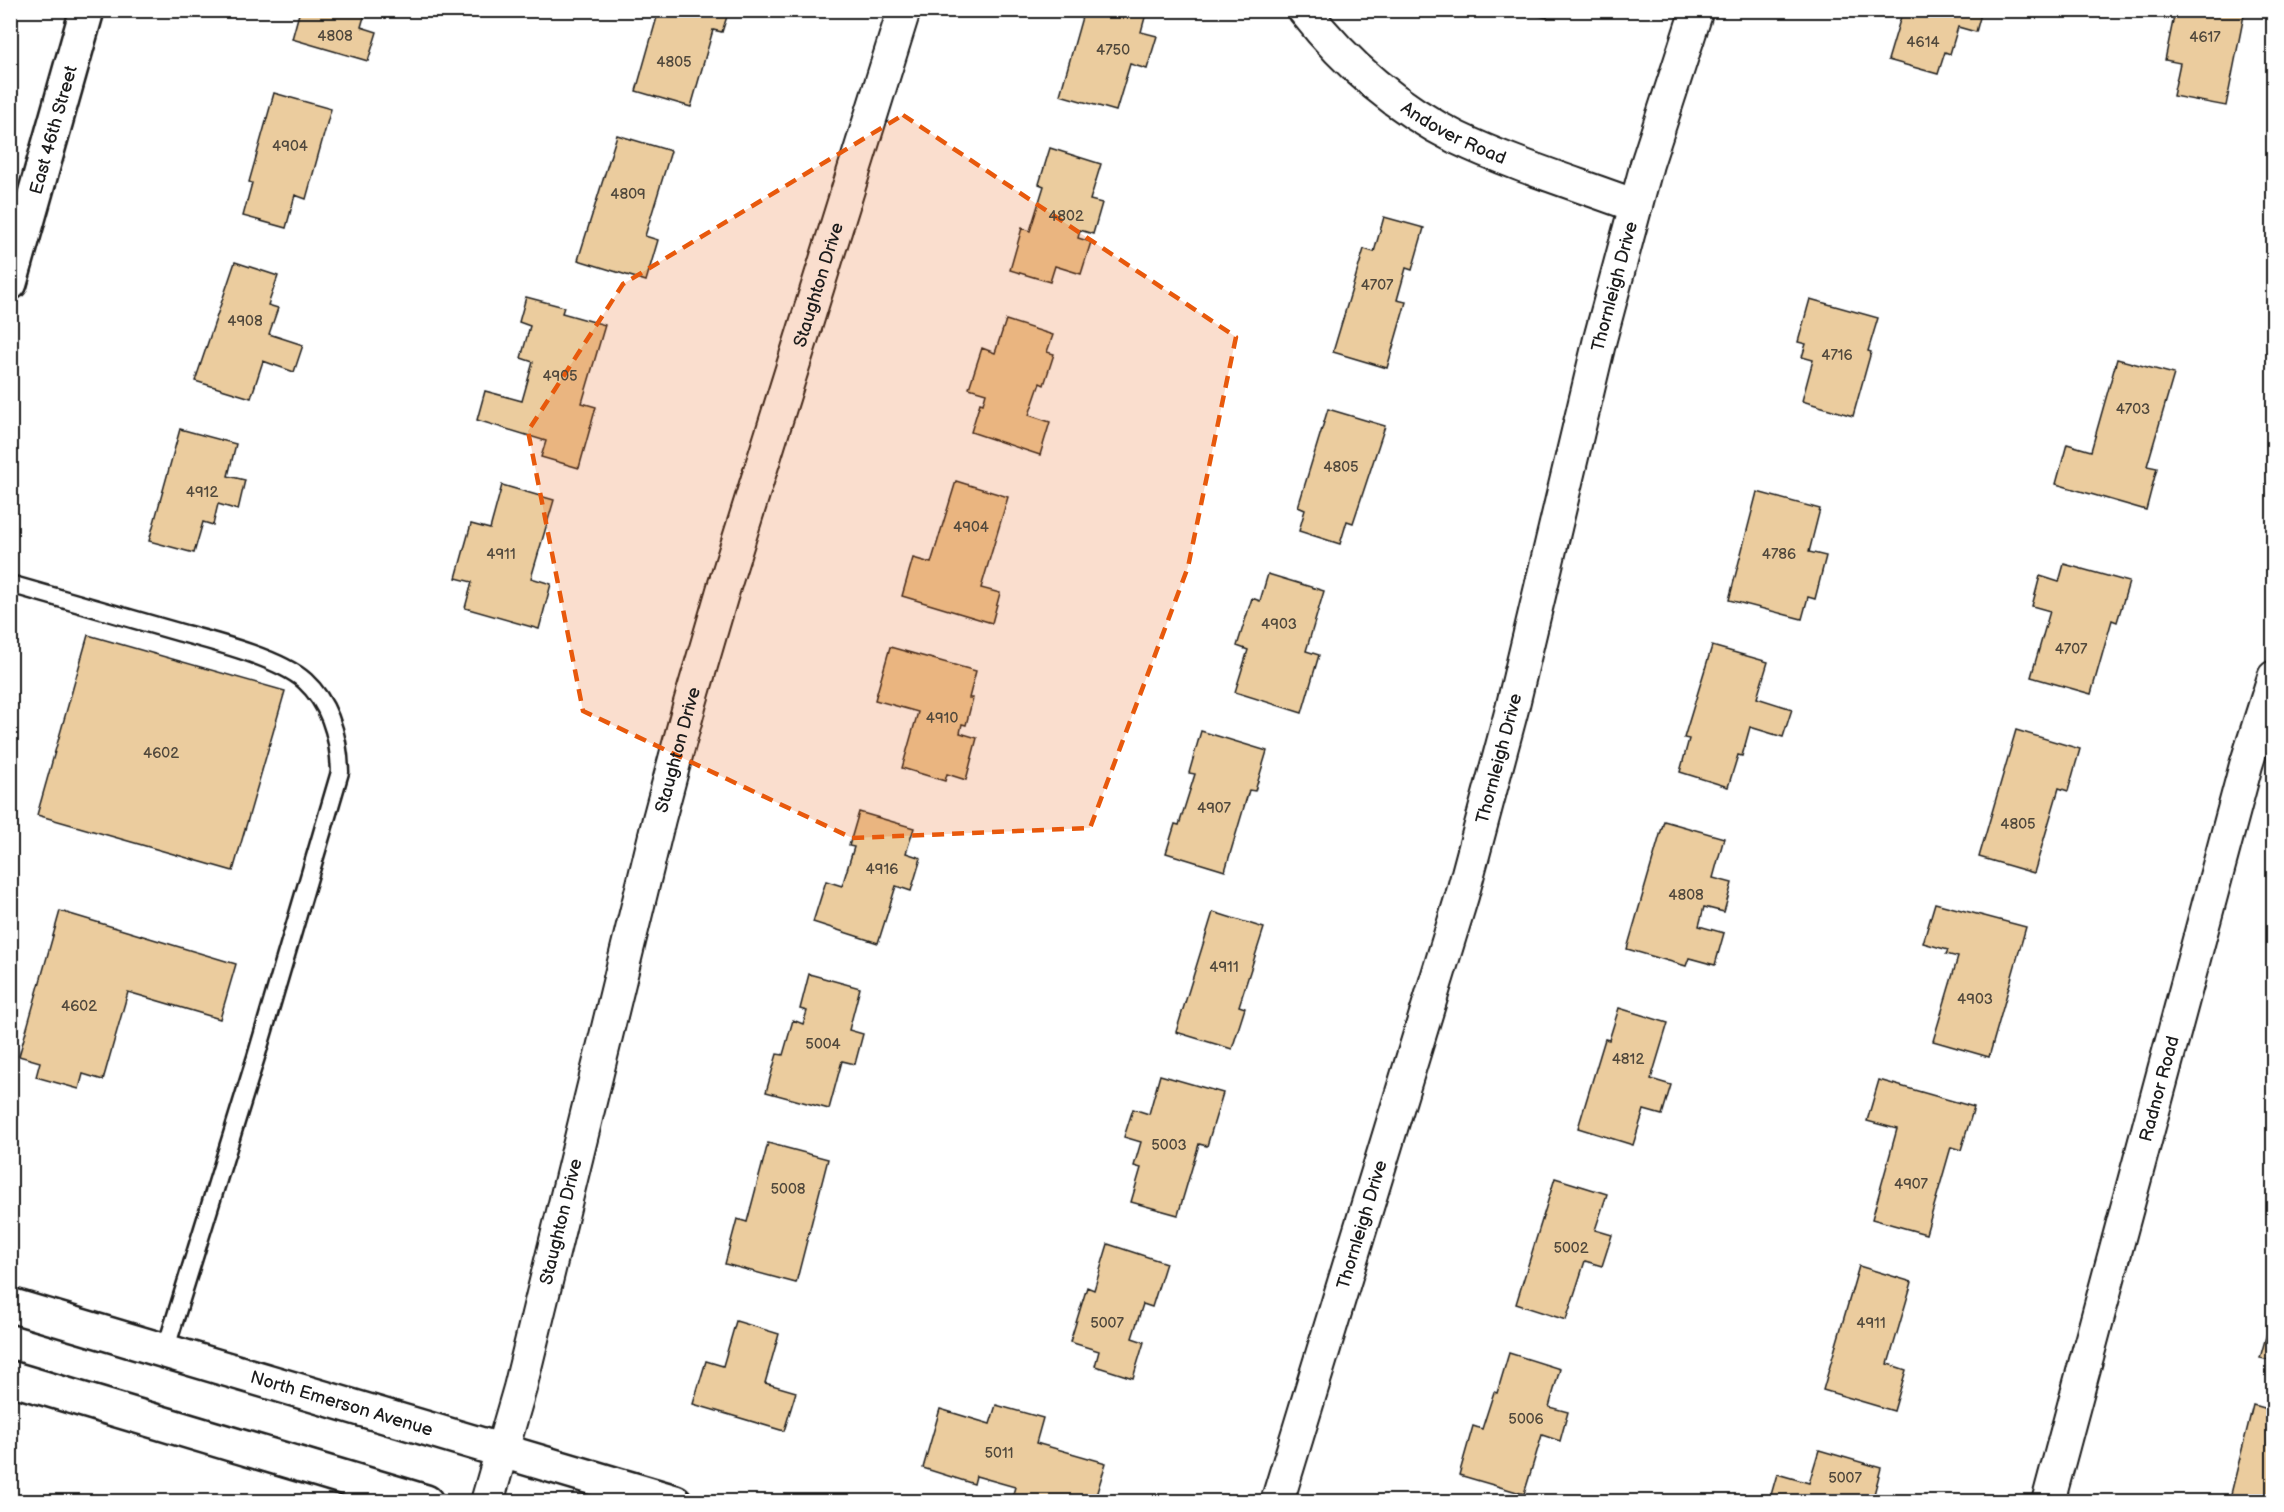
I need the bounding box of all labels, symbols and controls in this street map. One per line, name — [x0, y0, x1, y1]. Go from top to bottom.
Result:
house number: 4808 — [317, 27, 353, 46]
house number: 4617 — [2189, 28, 2221, 47]
house number: 4614 — [1906, 33, 1940, 52]
house number: 4750 — [1096, 41, 1130, 60]
house number: 4805 — [656, 53, 692, 72]
street label: East 46th Street — [26, 63, 82, 197]
street label: Andover Road — [1397, 97, 1509, 169]
house number: 4904 — [272, 137, 308, 156]
house number: 4809 — [610, 185, 646, 204]
house number: 4802 — [1048, 207, 1084, 226]
street label: Thornleigh Drive — [1587, 219, 1642, 354]
street label: Staughton Drive — [790, 220, 848, 350]
house number: 4707 — [1361, 276, 1394, 295]
house number: 4908 — [227, 312, 263, 331]
house number: 4716 — [1821, 346, 1853, 365]
house number: 4905 — [542, 367, 578, 386]
house number: 4703 — [2116, 400, 2150, 419]
house number: 4805 — [1323, 458, 1359, 477]
house number: 4912 — [186, 483, 218, 502]
house number: 4904 — [953, 518, 989, 537]
house number: 4911 — [486, 545, 516, 564]
house number: 4786 — [1762, 545, 1796, 564]
house number: 4903 — [1261, 615, 1297, 634]
house number: 4707 — [2055, 640, 2088, 659]
street label: Staughton Drive — [651, 684, 705, 815]
street label: Thornleigh Drive — [1472, 691, 1526, 826]
house number: 4910 — [926, 709, 958, 728]
house number: 4602 — [143, 744, 179, 763]
house number: 4907 — [1197, 799, 1232, 818]
house number: 4805 — [2000, 815, 2036, 834]
house number: 4916 — [866, 860, 898, 879]
house number: 4808 — [1668, 886, 1704, 905]
house number: 4911 — [1209, 958, 1239, 977]
house number: 4903 — [1957, 990, 1993, 1009]
house number: 4602 — [61, 997, 97, 1016]
street label: Radnor Road — [2135, 1034, 2184, 1144]
house number: 5004 — [805, 1035, 841, 1054]
house number: 4812 — [1612, 1050, 1644, 1069]
house number: 5003 — [1151, 1136, 1187, 1155]
street label: Staughton Drive — [536, 1156, 587, 1287]
street label: Thornleigh Drive — [1333, 1158, 1392, 1292]
house number: 4907 — [1894, 1175, 1929, 1194]
house number: 5008 — [771, 1180, 806, 1199]
house number: 5002 — [1553, 1239, 1589, 1258]
house number: 5007 — [1090, 1314, 1124, 1333]
house number: 4911 — [1856, 1314, 1886, 1333]
street label: North Emerson Avenue — [248, 1367, 436, 1441]
house number: 5006 — [1508, 1410, 1544, 1429]
house number: 5011 — [984, 1444, 1014, 1463]
house number: 5007 — [1828, 1469, 1862, 1488]

